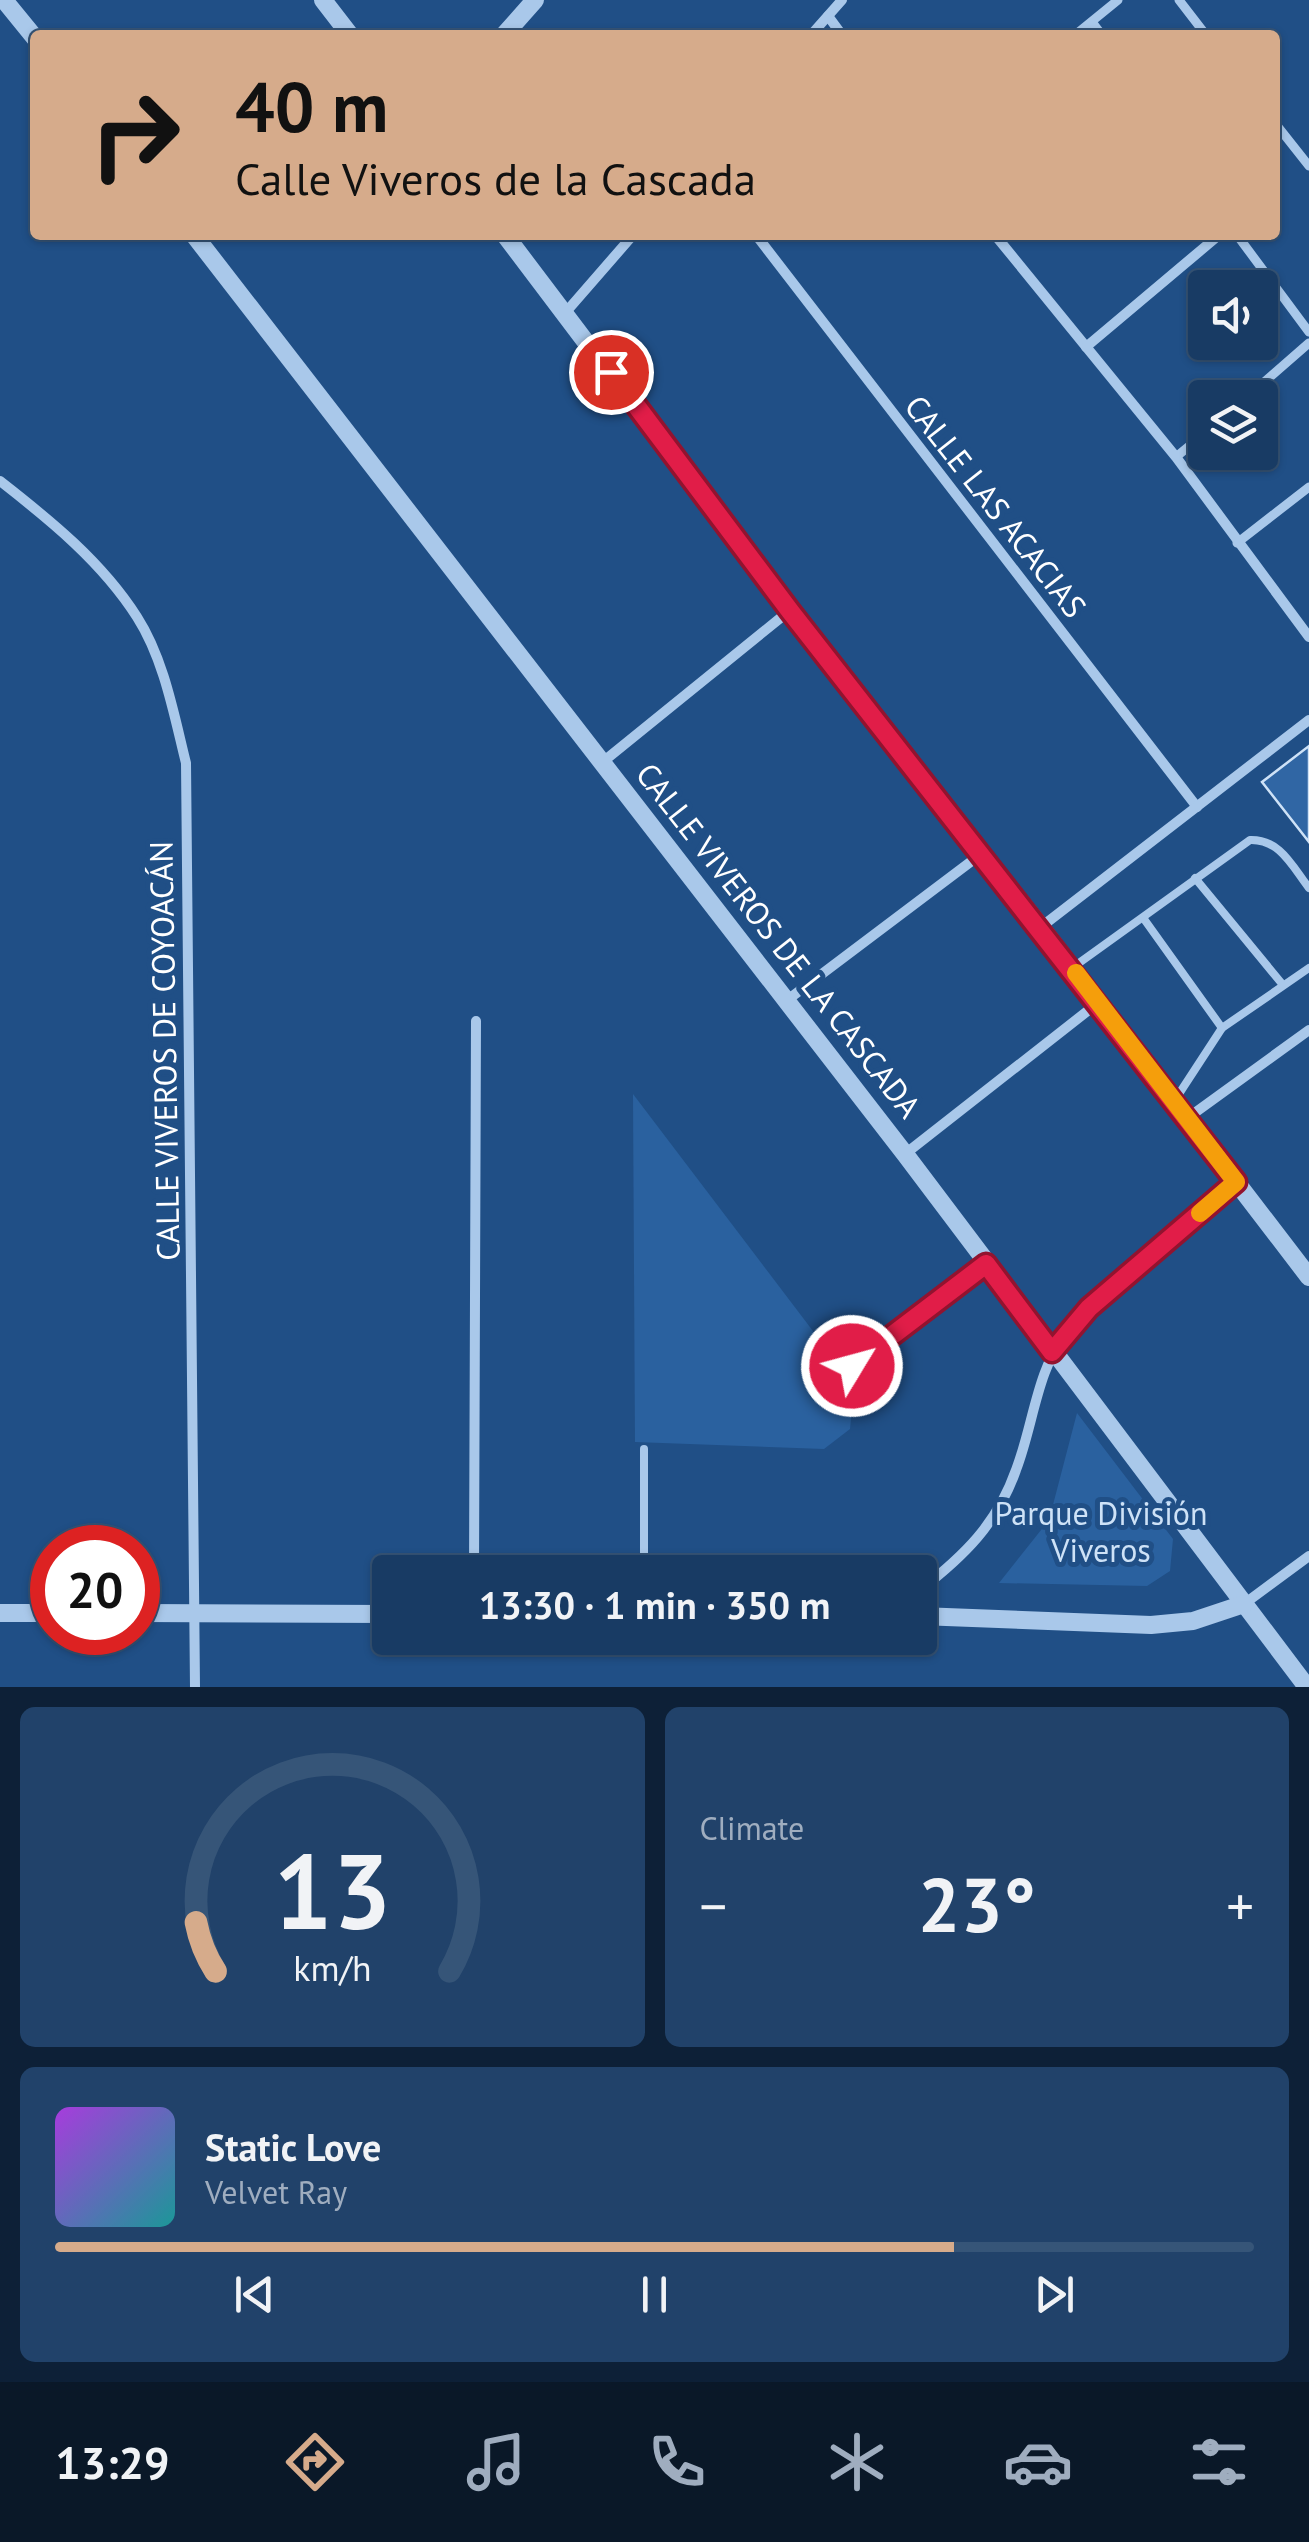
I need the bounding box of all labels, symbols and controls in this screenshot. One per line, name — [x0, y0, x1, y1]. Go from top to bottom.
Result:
text: 40 m — [235, 61, 388, 151]
icon: right — [70, 70, 200, 200]
text: Calle Viveros de la Cascada — [235, 149, 756, 207]
map controls — [1188, 270, 1278, 470]
button: sound — [1188, 270, 1278, 360]
pin — [569, 330, 654, 415]
icon: arrive — [584, 345, 639, 400]
button: layers — [1188, 380, 1278, 470]
street label: CALLE LAS ACACIAS — [896, 386, 1096, 626]
street label: CALLE VIVEROS DE LA CASCADA — [627, 754, 931, 1126]
street label: CALLE VIVEROS DE COYOACÁN — [139, 841, 189, 1261]
position arrow — [800, 1314, 904, 1418]
park label: Parque División Viveros — [995, 1492, 1207, 1571]
speed limit sign: 20 — [30, 1525, 160, 1655]
text: 13:30 · 1 min · 350 m — [479, 1580, 830, 1629]
text: Climate — [700, 1807, 804, 1849]
text: 13 — [273, 1823, 391, 1958]
text: 23° — [918, 1856, 1036, 1953]
text: − — [700, 1870, 727, 1941]
text: + — [1226, 1870, 1254, 1941]
text: km/h — [293, 1945, 371, 1991]
text: Static Love — [205, 2122, 381, 2171]
text: Velvet Ray — [205, 2171, 347, 2213]
icon: previous — [227, 2267, 282, 2322]
icon: pause — [627, 2267, 682, 2322]
icon: next — [1027, 2267, 1082, 2322]
icon: directions — [280, 2427, 350, 2497]
icon: music — [461, 2427, 531, 2497]
icon: phone — [642, 2427, 712, 2497]
icon: climate — [822, 2427, 892, 2497]
icon: car — [1003, 2427, 1073, 2497]
icon: filters — [1184, 2427, 1254, 2497]
text: 13:29 — [55, 2433, 170, 2491]

